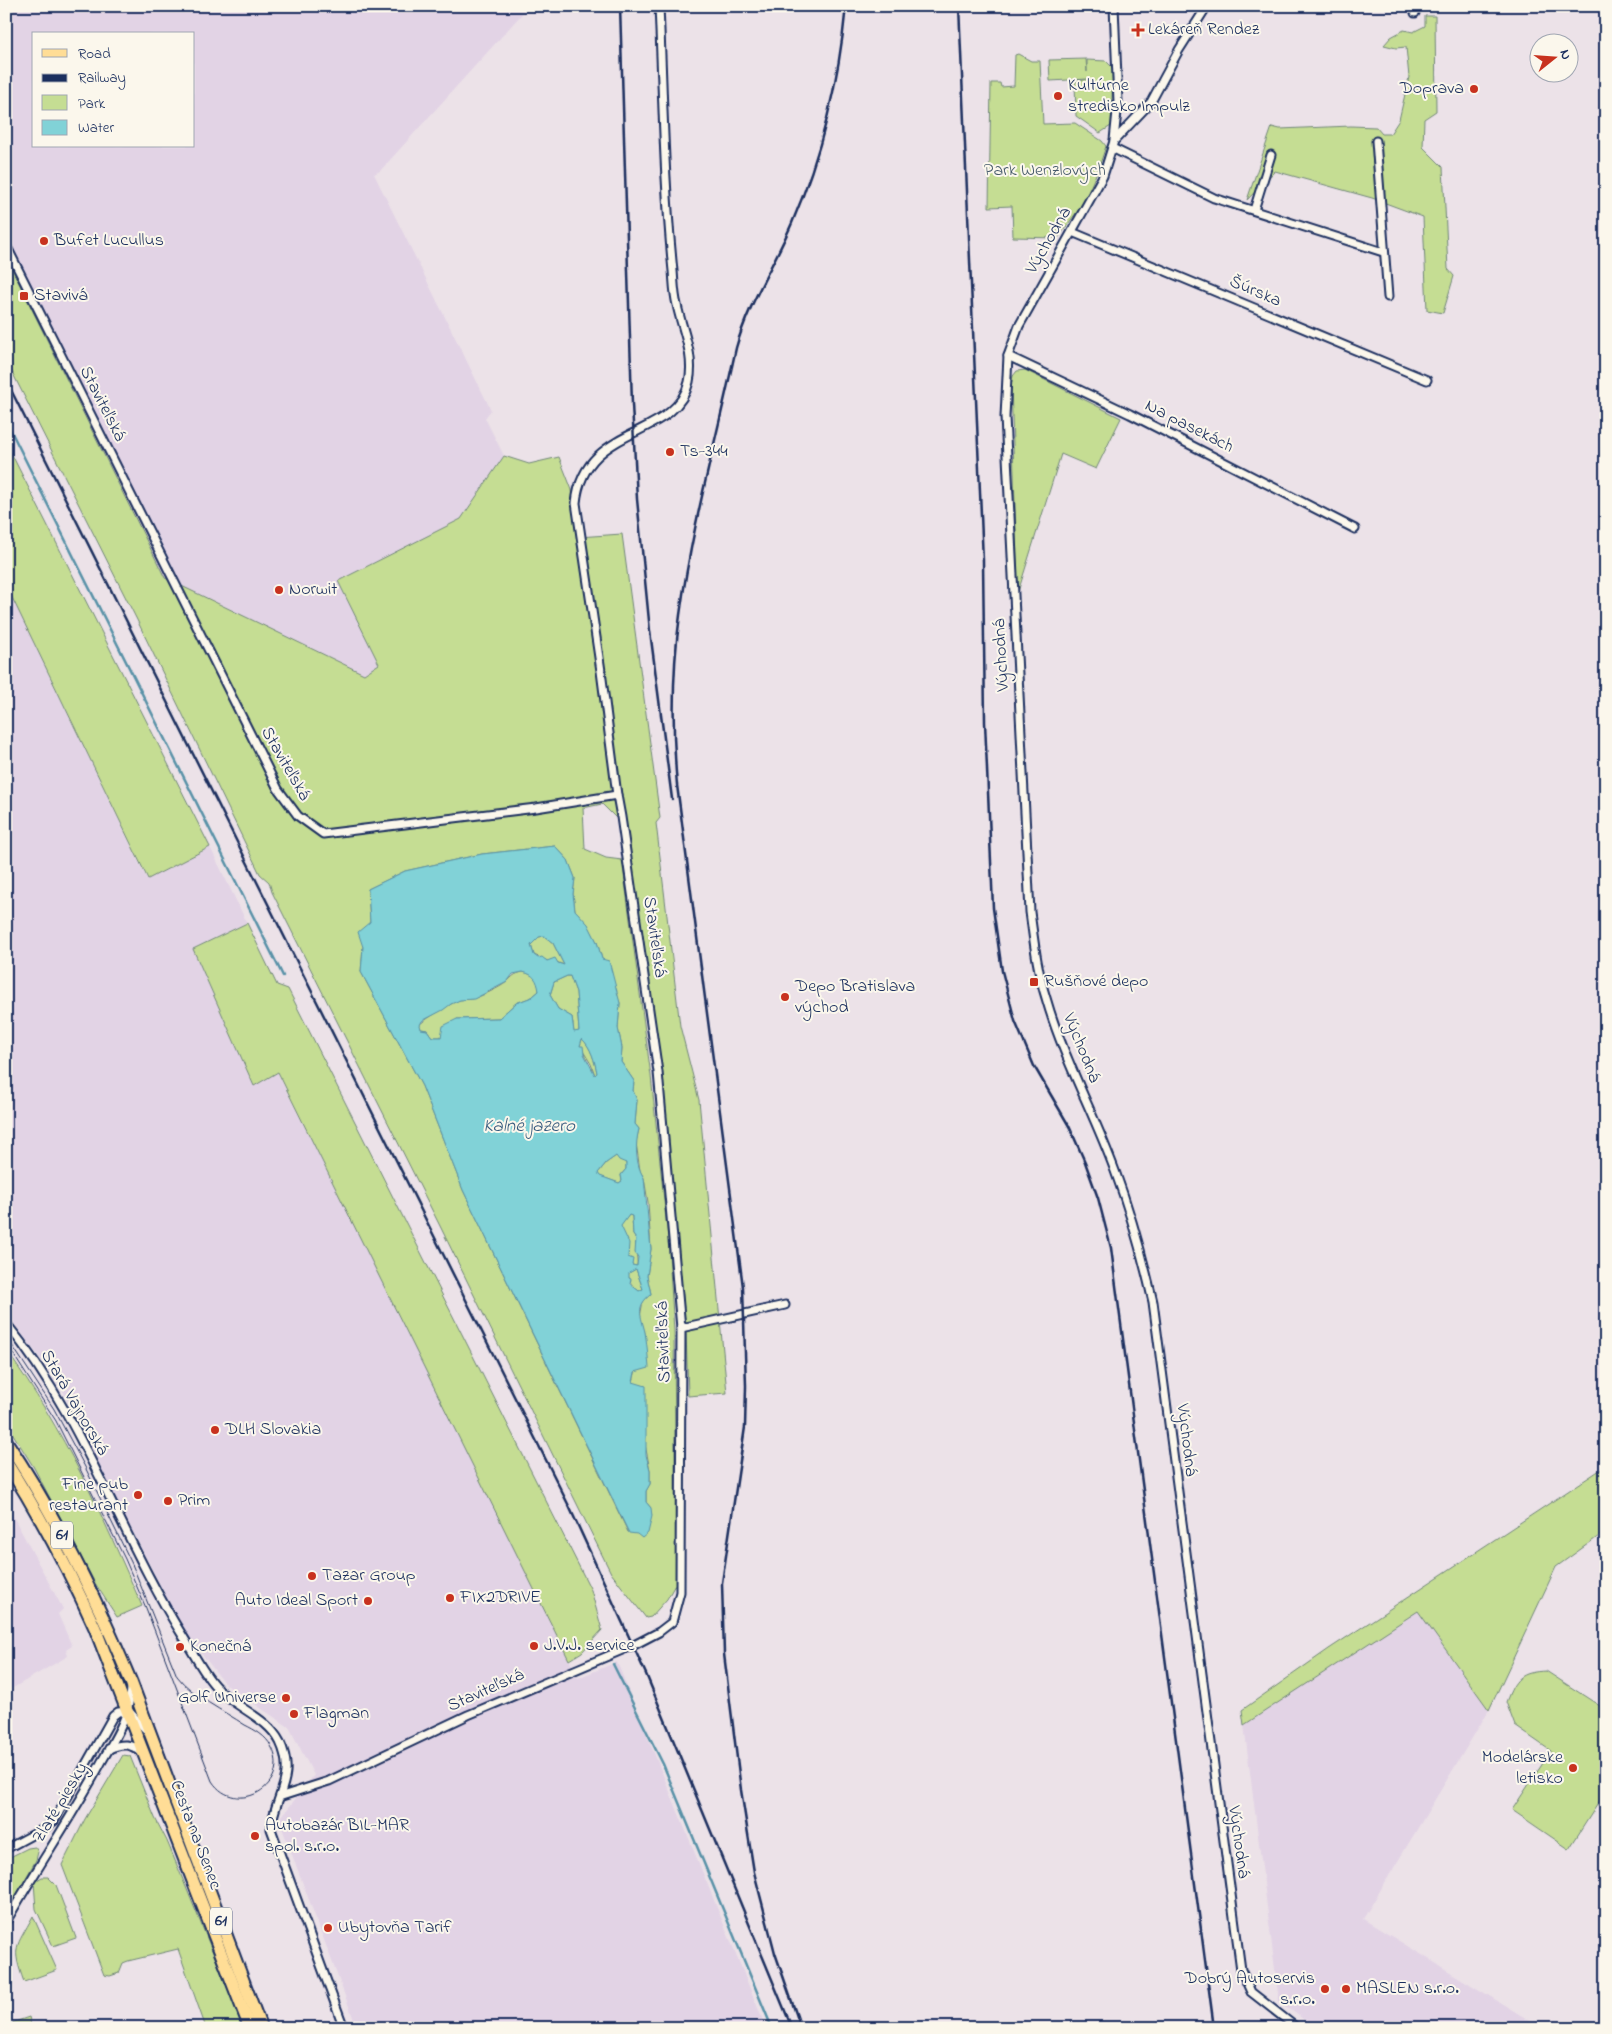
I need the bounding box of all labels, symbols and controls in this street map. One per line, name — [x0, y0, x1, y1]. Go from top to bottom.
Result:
place label: Lekáreň Rendez — [1148, 17, 1260, 43]
marker: Lekáreň Rendez — [1132, 24, 1144, 36]
legend — [32, 32, 195, 148]
north arrow — [1530, 32, 1580, 82]
text: Road — [78, 43, 111, 65]
text: N — [1554, 47, 1576, 62]
text: Railway — [78, 67, 126, 90]
place label: Kultúrne stredisko Impulz — [1068, 73, 1190, 120]
place label: Doprava — [1399, 76, 1464, 102]
marker: Doprava — [1468, 83, 1480, 95]
marker: Kultúrne stredisko Impulz — [1052, 90, 1064, 102]
text: Park — [78, 93, 106, 115]
text: Water — [78, 117, 114, 139]
park label: Park Wenzlových — [984, 158, 1106, 184]
street label: Východná — [1019, 203, 1079, 280]
place label: Bufet Lucullus — [53, 228, 164, 254]
marker: Bufet Lucullus — [38, 235, 50, 247]
street label: Šúrska — [1225, 269, 1285, 315]
place label: Stavivá — [34, 283, 88, 309]
marker: Stavivá — [18, 290, 30, 302]
street label: Staviteľská — [72, 362, 132, 446]
street label: Na pasekách — [1140, 393, 1238, 461]
place label: Ts-344 — [680, 439, 728, 465]
marker: Ts-344 — [664, 446, 676, 458]
place label: Norwit — [289, 577, 337, 603]
marker: Norwit — [273, 584, 285, 596]
street label: Východná — [987, 618, 1017, 693]
street label: Staviteľská — [253, 722, 317, 806]
street label: Staviteľská — [635, 895, 673, 979]
place label: Rušňové depo — [1044, 969, 1148, 995]
place label: Depo Bratislava východ — [794, 974, 915, 1021]
marker: Rušňové depo — [1028, 976, 1040, 988]
marker: Depo Bratislava východ — [779, 991, 791, 1003]
street label: Východná — [1055, 1008, 1107, 1087]
water label: Kalné jazero — [483, 1113, 576, 1140]
street label: Staviteľská — [650, 1301, 678, 1383]
street label: Stará Vajnorská — [33, 1345, 115, 1461]
street label: Východná — [1169, 1401, 1203, 1478]
place label: DLH Slovakia — [224, 1417, 321, 1443]
marker: DLH Slovakia — [209, 1424, 221, 1436]
place label: Fine pub restaurant — [49, 1472, 128, 1519]
place label: Prim — [178, 1488, 210, 1514]
marker: Fine pub restaurant — [132, 1489, 144, 1501]
marker: Prim — [162, 1495, 174, 1507]
road number: 61 — [51, 1522, 73, 1548]
place label: Tazar Group — [322, 1563, 416, 1589]
marker: Tazar Group — [306, 1570, 318, 1582]
place label: FIX2DRIVE — [459, 1585, 541, 1611]
place label: Auto Ideal Sport — [235, 1588, 358, 1614]
marker: FIX2DRIVE — [444, 1592, 456, 1604]
marker: Auto Ideal Sport — [362, 1595, 374, 1607]
place label: J.V.J. service — [544, 1633, 636, 1659]
place label: Konečná — [190, 1634, 251, 1660]
marker: J.V.J. service — [528, 1640, 540, 1652]
marker: Konečná — [174, 1641, 186, 1653]
street label: Staviteľská — [444, 1663, 528, 1719]
place label: Golf Universe — [178, 1685, 277, 1711]
marker: Golf Universe — [280, 1692, 292, 1704]
place label: Flagman — [303, 1701, 369, 1728]
marker: Flagman — [288, 1708, 300, 1720]
place label: Modelárske letisko — [1482, 1745, 1564, 1792]
street label: Zlaté piesky — [27, 1758, 95, 1848]
marker: Modelárske letisko — [1567, 1762, 1579, 1774]
street label: Cesta na Senec — [162, 1777, 228, 1893]
street label: Východná — [1220, 1803, 1256, 1880]
place label: Autobazár BIL-MAR spol. s.r.o. — [265, 1813, 409, 1860]
marker: Autobazár BIL-MAR spol. s.r.o. — [249, 1830, 261, 1842]
road number: 61 — [210, 1908, 232, 1934]
place label: Ubytovňa Tarif — [338, 1915, 452, 1941]
marker: Ubytovňa Tarif — [322, 1922, 334, 1934]
place label: Dobrý Autoservis s.r.o. — [1183, 1966, 1315, 2013]
place label: MASLEN s.r.o. — [1356, 1976, 1459, 2002]
marker: Dobrý Autoservis s.r.o. — [1319, 1983, 1331, 1995]
marker: MASLEN s.r.o. — [1340, 1983, 1352, 1995]

